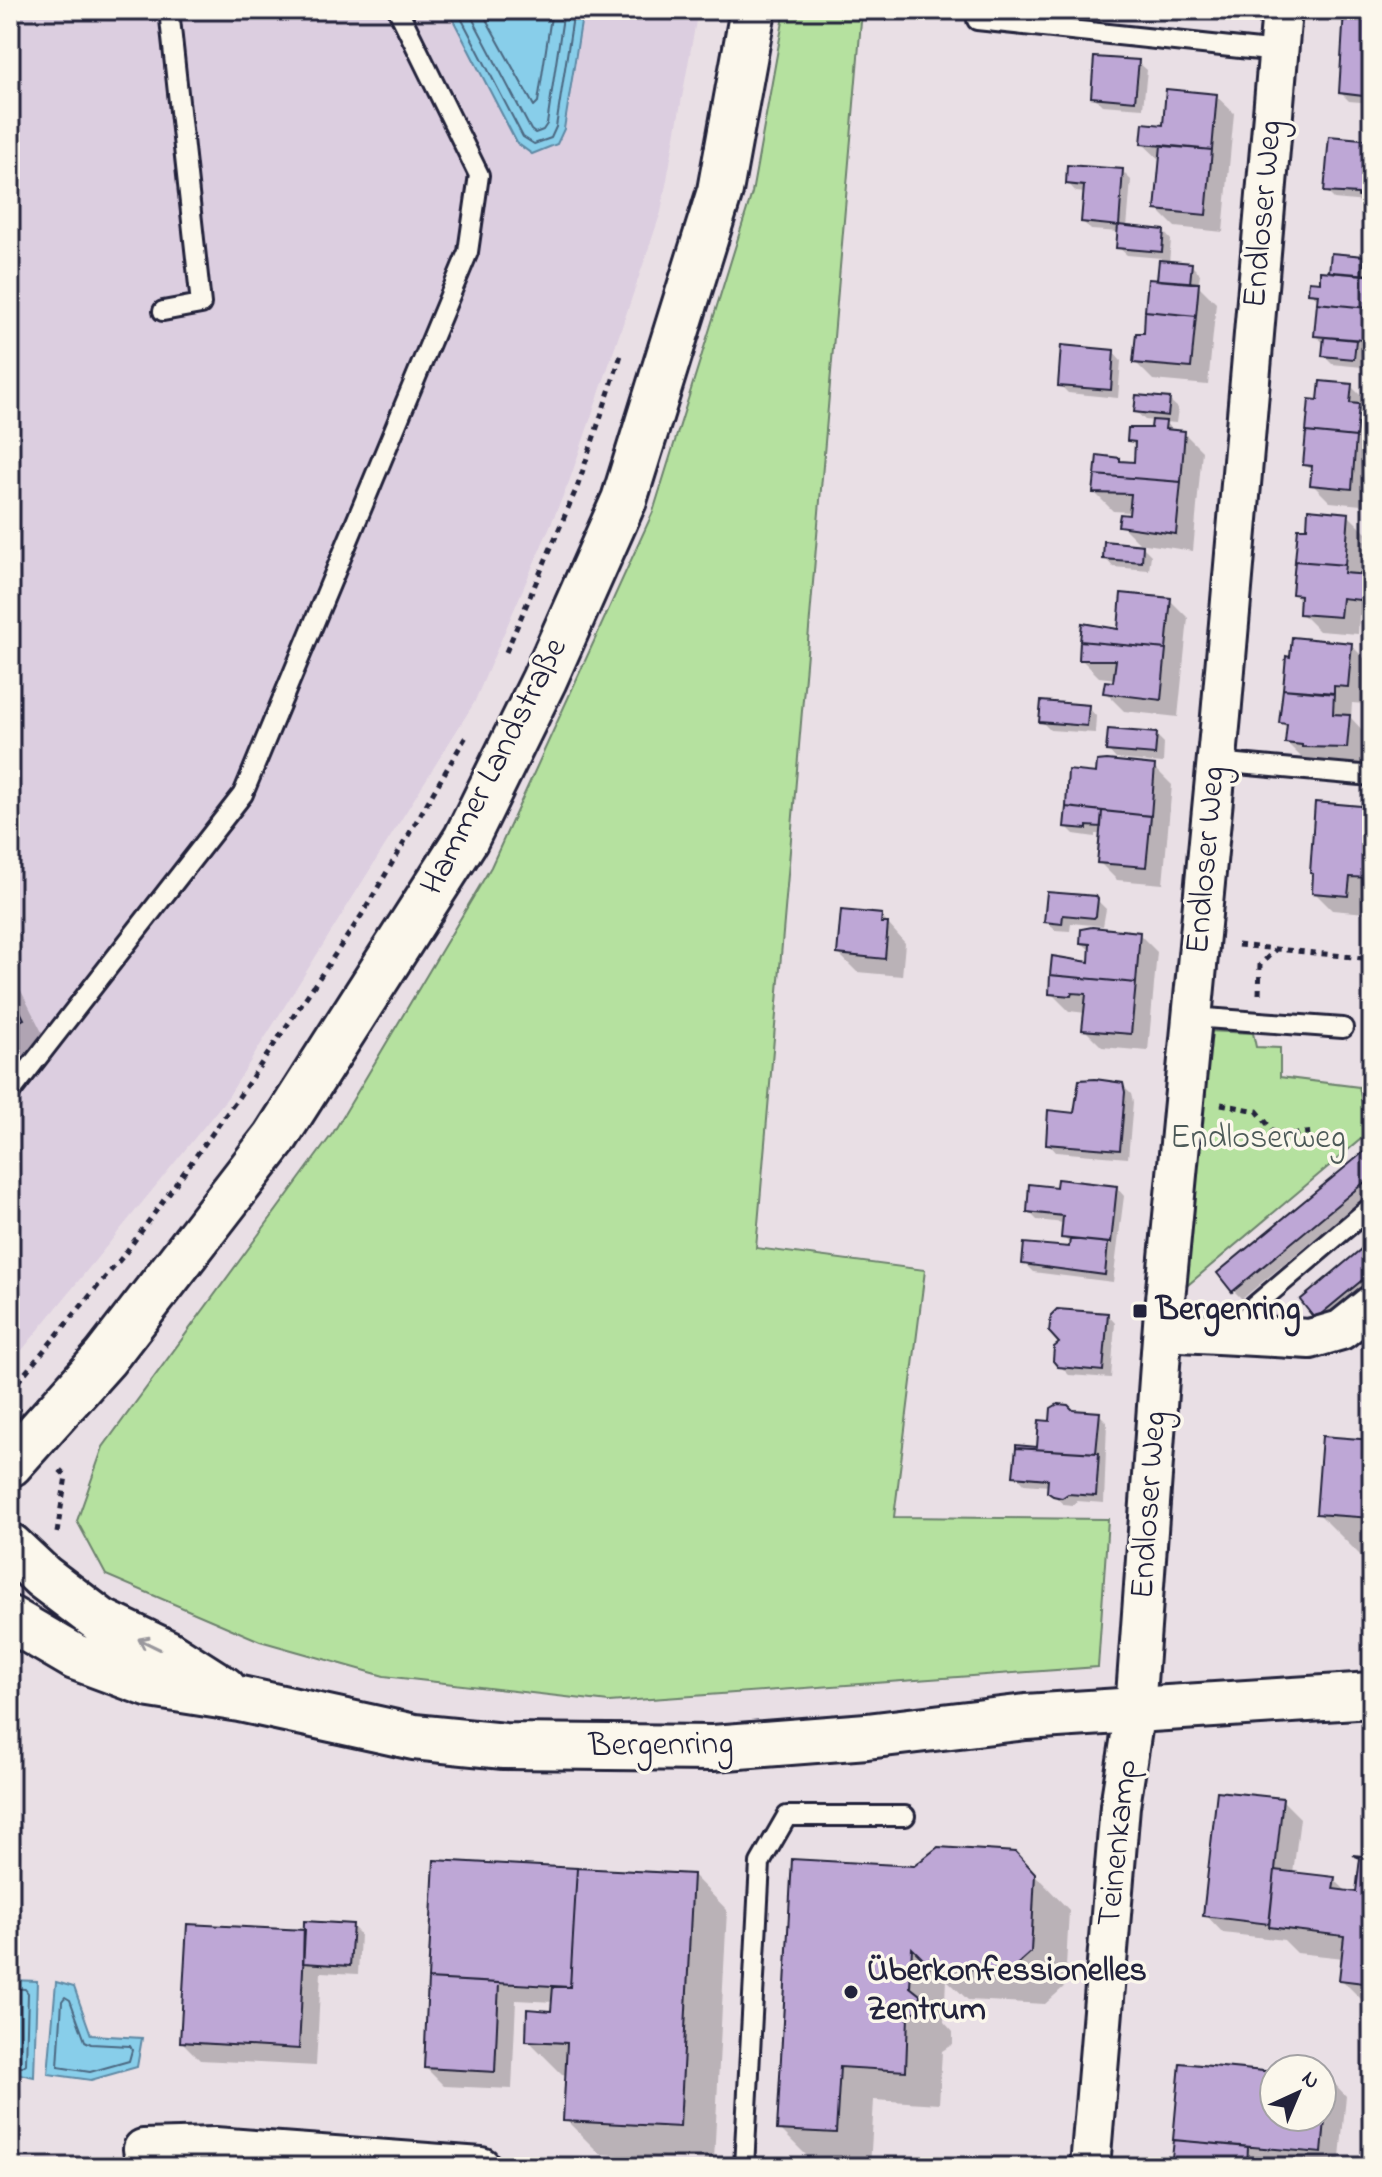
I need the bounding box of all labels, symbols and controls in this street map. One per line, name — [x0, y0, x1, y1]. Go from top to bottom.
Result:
street label: Endloser Weg — [1231, 118, 1297, 310]
street label: Hammer Landstraße — [409, 629, 582, 904]
street label: Endloser Weg — [1174, 764, 1240, 956]
park label: Endloserweg — [1170, 1114, 1346, 1164]
place label: Bergenring — [1154, 1286, 1301, 1337]
marker: Bergenring — [1131, 1302, 1149, 1320]
street label: Endloser Weg — [1118, 1409, 1182, 1601]
one-way arrow — [138, 1636, 162, 1651]
street label: Bergenring — [587, 1720, 734, 1772]
street label: Teinenkamp — [1085, 1757, 1153, 1929]
place label: Überkonfessionelles Zentrum — [867, 1947, 1147, 2036]
marker: Überkonfessionelles Zentrum — [842, 1983, 860, 2001]
north arrow — [1258, 2053, 1338, 2133]
text: N — [1293, 2064, 1326, 2097]

